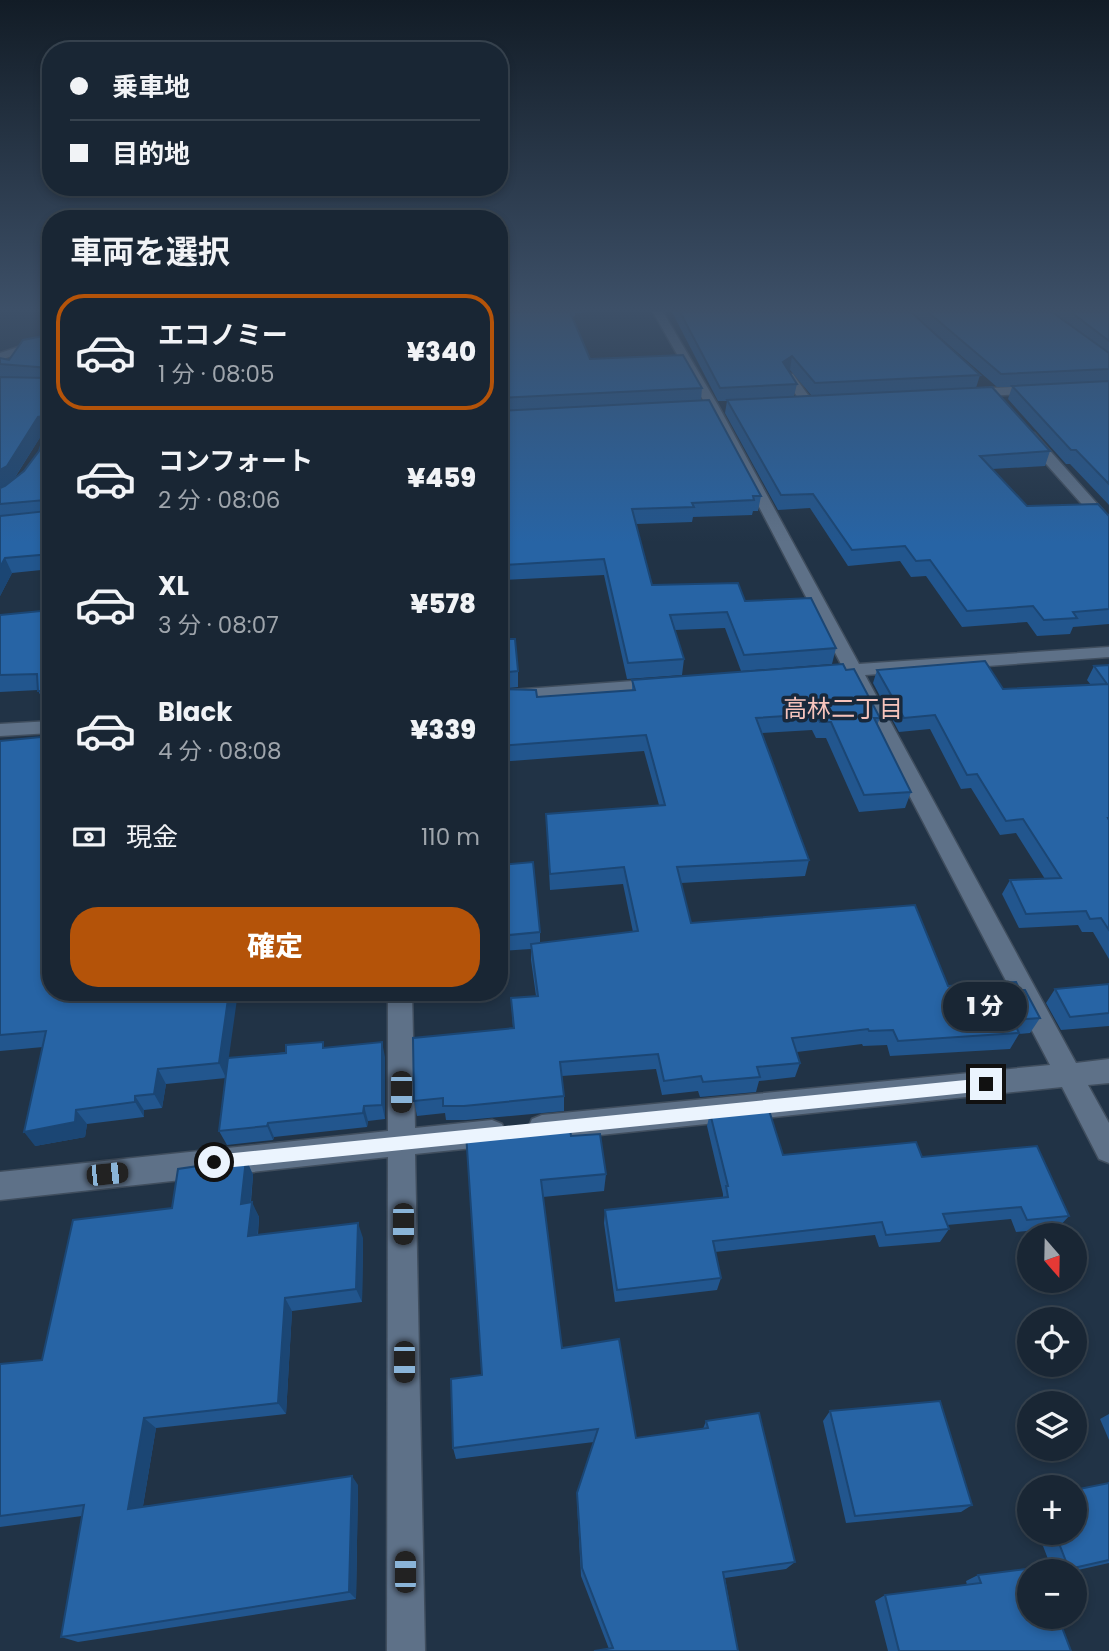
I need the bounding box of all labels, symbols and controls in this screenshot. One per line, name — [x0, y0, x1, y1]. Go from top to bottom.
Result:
text: 乗車地 — [112, 69, 190, 105]
text: 目的地 — [112, 136, 190, 172]
text: 車両を選択 — [70, 229, 230, 274]
text: エコノミー — [158, 317, 288, 353]
icon: car — [74, 321, 137, 384]
text: ¥340 — [407, 334, 476, 370]
text: 1 分 · 08:05 — [158, 358, 274, 390]
text: コンフォート — [158, 443, 313, 479]
icon: car — [74, 447, 137, 510]
text: ¥459 — [407, 460, 476, 496]
text: 2 分 · 08:06 — [158, 484, 280, 516]
text: XL — [158, 568, 189, 604]
icon: car — [74, 573, 137, 636]
text: ¥578 — [410, 586, 476, 622]
text: 3 分 · 08:07 — [158, 609, 279, 641]
district label: 高林二丁目 — [783, 692, 903, 725]
text: Black — [158, 694, 232, 730]
icon: car — [74, 699, 137, 762]
text: ¥339 — [410, 712, 476, 748]
text: 4 分 · 08:08 — [158, 735, 282, 767]
icon: cash — [70, 818, 108, 856]
text: 現金 — [126, 819, 178, 855]
text: 110 m — [421, 821, 480, 853]
button: 確定 — [70, 907, 480, 987]
callout: 1 分 — [944, 982, 1028, 1032]
text: 1 分 — [967, 990, 1003, 1022]
route end — [970, 1068, 1002, 1100]
car — [391, 1071, 412, 1113]
route start — [198, 1146, 230, 1178]
car — [86, 1161, 129, 1187]
car — [393, 1203, 414, 1245]
north arrow — [1017, 1223, 1087, 1293]
map controls — [1017, 1223, 1087, 1629]
button: locate — [1017, 1307, 1087, 1377]
car — [394, 1341, 415, 1383]
button: layers — [1017, 1391, 1087, 1461]
button: + — [1017, 1475, 1087, 1545]
car — [395, 1551, 416, 1593]
button: − — [1017, 1559, 1087, 1629]

